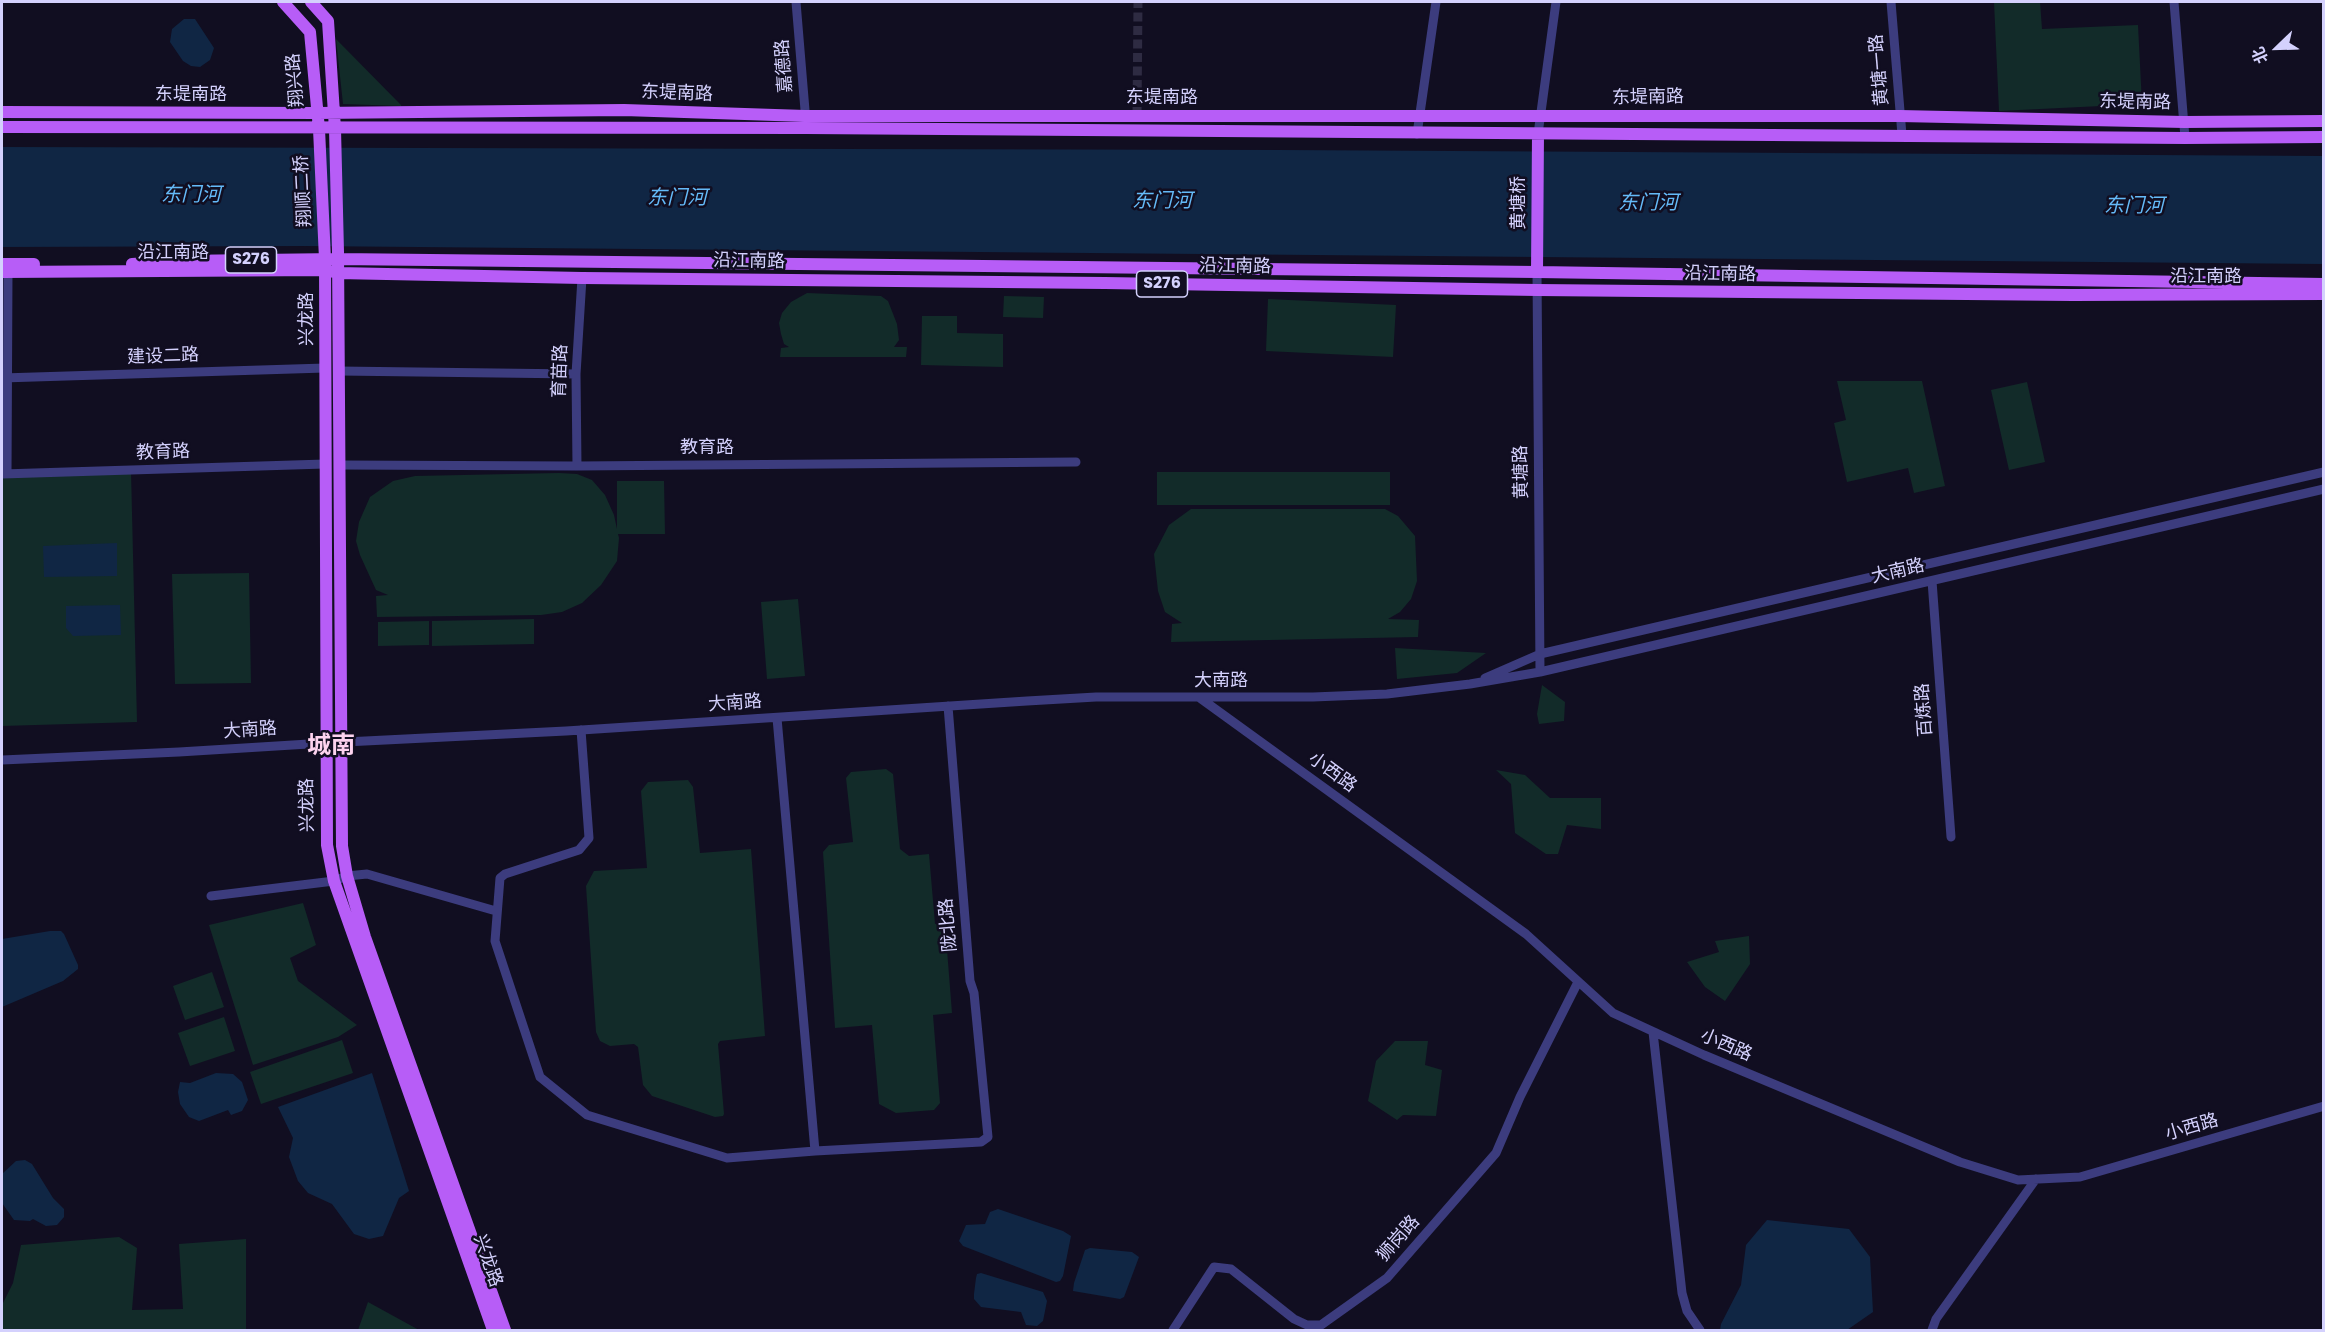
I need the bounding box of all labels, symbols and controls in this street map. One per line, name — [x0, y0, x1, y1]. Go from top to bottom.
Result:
north arrow — [2247, 18, 2307, 78]
street label: 黄塘一路 — [1866, 33, 1894, 107]
street label: 嘉德路 — [772, 38, 798, 94]
text: 北 — [2246, 43, 2274, 67]
street label: 翔兴路 — [283, 52, 309, 108]
street label: 东堤南路 — [641, 82, 713, 106]
street label: 东堤南路 — [155, 84, 227, 106]
street label: 东堤南路 — [1126, 87, 1198, 109]
street label: 东堤南路 — [1612, 87, 1684, 109]
street label: 东堤南路 — [2099, 92, 2171, 114]
street label: 翔顺二桥 — [291, 154, 317, 228]
street label: 黄塘桥 — [1508, 176, 1530, 230]
water label: 东门河 — [161, 184, 221, 208]
water label: 东门河 — [647, 187, 707, 211]
water label: 东门河 — [1132, 190, 1192, 214]
water label: 东门河 — [1618, 192, 1678, 216]
water label: 东门河 — [2104, 195, 2164, 219]
street label: 沿江南路 — [137, 242, 209, 264]
road number: S276 — [226, 247, 276, 273]
street label: 沿江南路 — [713, 251, 785, 273]
street label: 沿江南路 — [1199, 256, 1271, 278]
street label: 沿江南路 — [1684, 264, 1756, 286]
street label: 沿江南路 — [2170, 266, 2242, 288]
road number: S276 — [1136, 271, 1188, 297]
street label: 兴龙路 — [296, 292, 318, 346]
street label: 育苗路 — [549, 344, 573, 398]
street label: 建设二路 — [127, 345, 199, 369]
street label: 教育路 — [680, 437, 734, 459]
street label: 教育路 — [136, 441, 190, 465]
street label: 黄塘路 — [1511, 445, 1533, 499]
street label: 大南路 — [1869, 555, 1927, 589]
street label: 大南路 — [1194, 670, 1248, 692]
street label: 百炼路 — [1912, 682, 1938, 738]
street label: 大南路 — [707, 691, 763, 717]
street label: 大南路 — [222, 718, 278, 744]
district label: 城南 — [307, 733, 355, 761]
street label: 小西路 — [1304, 748, 1360, 798]
street label: 兴龙路 — [297, 778, 319, 832]
street label: 陇北路 — [936, 897, 962, 953]
street label: 小西路 — [1697, 1026, 1755, 1066]
street label: 小西路 — [2163, 1110, 2221, 1146]
street label: 狮岗路 — [1373, 1212, 1425, 1266]
street label: 兴龙路 — [468, 1232, 506, 1290]

